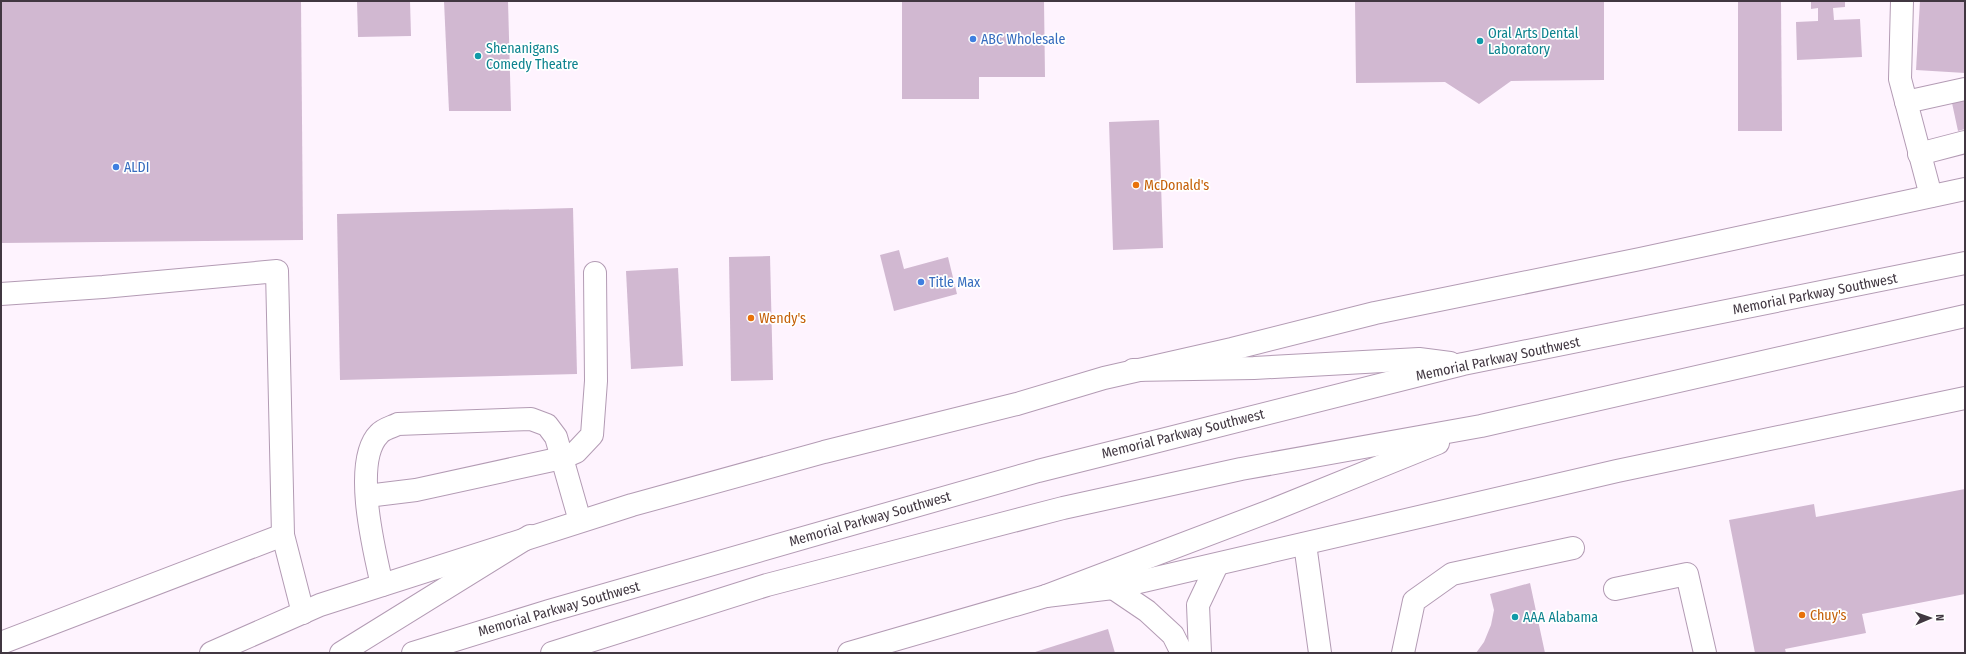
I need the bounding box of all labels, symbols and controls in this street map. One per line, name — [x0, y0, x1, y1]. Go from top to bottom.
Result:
place label: Oral Arts Dental Laboratory — [1488, 25, 1579, 58]
place label: ABC Wholesale — [981, 31, 1065, 48]
marker: ABC Wholesale — [968, 34, 978, 44]
marker: Oral Arts Dental Laboratory — [1475, 36, 1485, 46]
place label: Shenanigans Comedy Theatre — [486, 40, 578, 73]
marker: Shenanigans Comedy Theatre — [473, 51, 483, 61]
place label: ALDI — [124, 159, 149, 176]
marker: ALDI — [111, 162, 121, 172]
place label: McDonald's — [1144, 177, 1209, 194]
marker: McDonald's — [1131, 180, 1141, 190]
street label: Memorial Parkway Southwest — [1731, 270, 1899, 318]
place label: Title Max — [929, 274, 981, 291]
marker: Title Max — [916, 277, 926, 287]
place label: Wendy's — [759, 310, 806, 327]
marker: Wendy's — [746, 313, 756, 323]
street label: Memorial Parkway Southwest — [1414, 333, 1582, 385]
street label: Memorial Parkway Southwest — [1100, 405, 1267, 462]
street label: Memorial Parkway Southwest — [787, 488, 953, 550]
street label: Memorial Parkway Southwest — [476, 578, 642, 640]
north arrow — [1910, 598, 1950, 638]
place label: Chuy's — [1810, 607, 1847, 624]
place label: AAA Alabama — [1523, 609, 1598, 626]
marker: Chuy's — [1797, 610, 1807, 620]
marker: AAA Alabama — [1510, 612, 1520, 622]
text: N — [1933, 614, 1946, 621]

